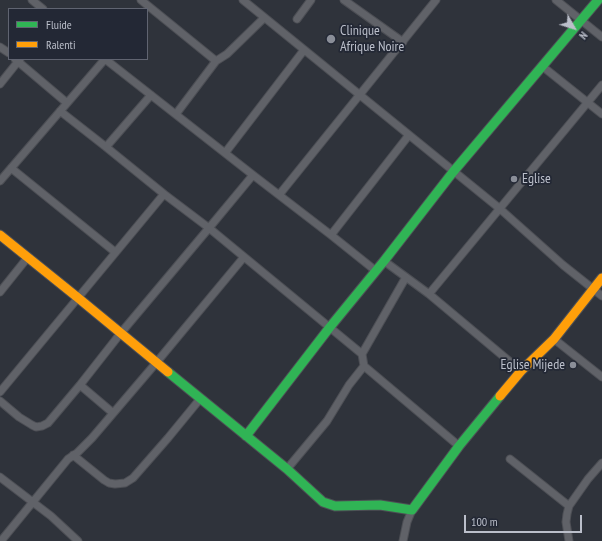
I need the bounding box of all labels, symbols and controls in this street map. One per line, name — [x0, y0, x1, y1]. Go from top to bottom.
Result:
legend — [8, 8, 148, 60]
north arrow — [554, 8, 594, 48]
text: Fluide — [46, 17, 72, 32]
place label: Clinique Afrique Noire — [340, 23, 404, 56]
text: N — [576, 29, 591, 42]
marker: Clinique Afrique Noire — [325, 33, 337, 45]
text: Ralenti — [46, 37, 75, 52]
place label: Eglise — [522, 171, 551, 187]
marker: Eglise — [509, 174, 519, 184]
place label: Eglise Mijede — [501, 357, 565, 373]
marker: Eglise Mijede — [568, 360, 578, 370]
scale bar — [466, 507, 584, 533]
text: 100 m — [471, 514, 498, 529]

